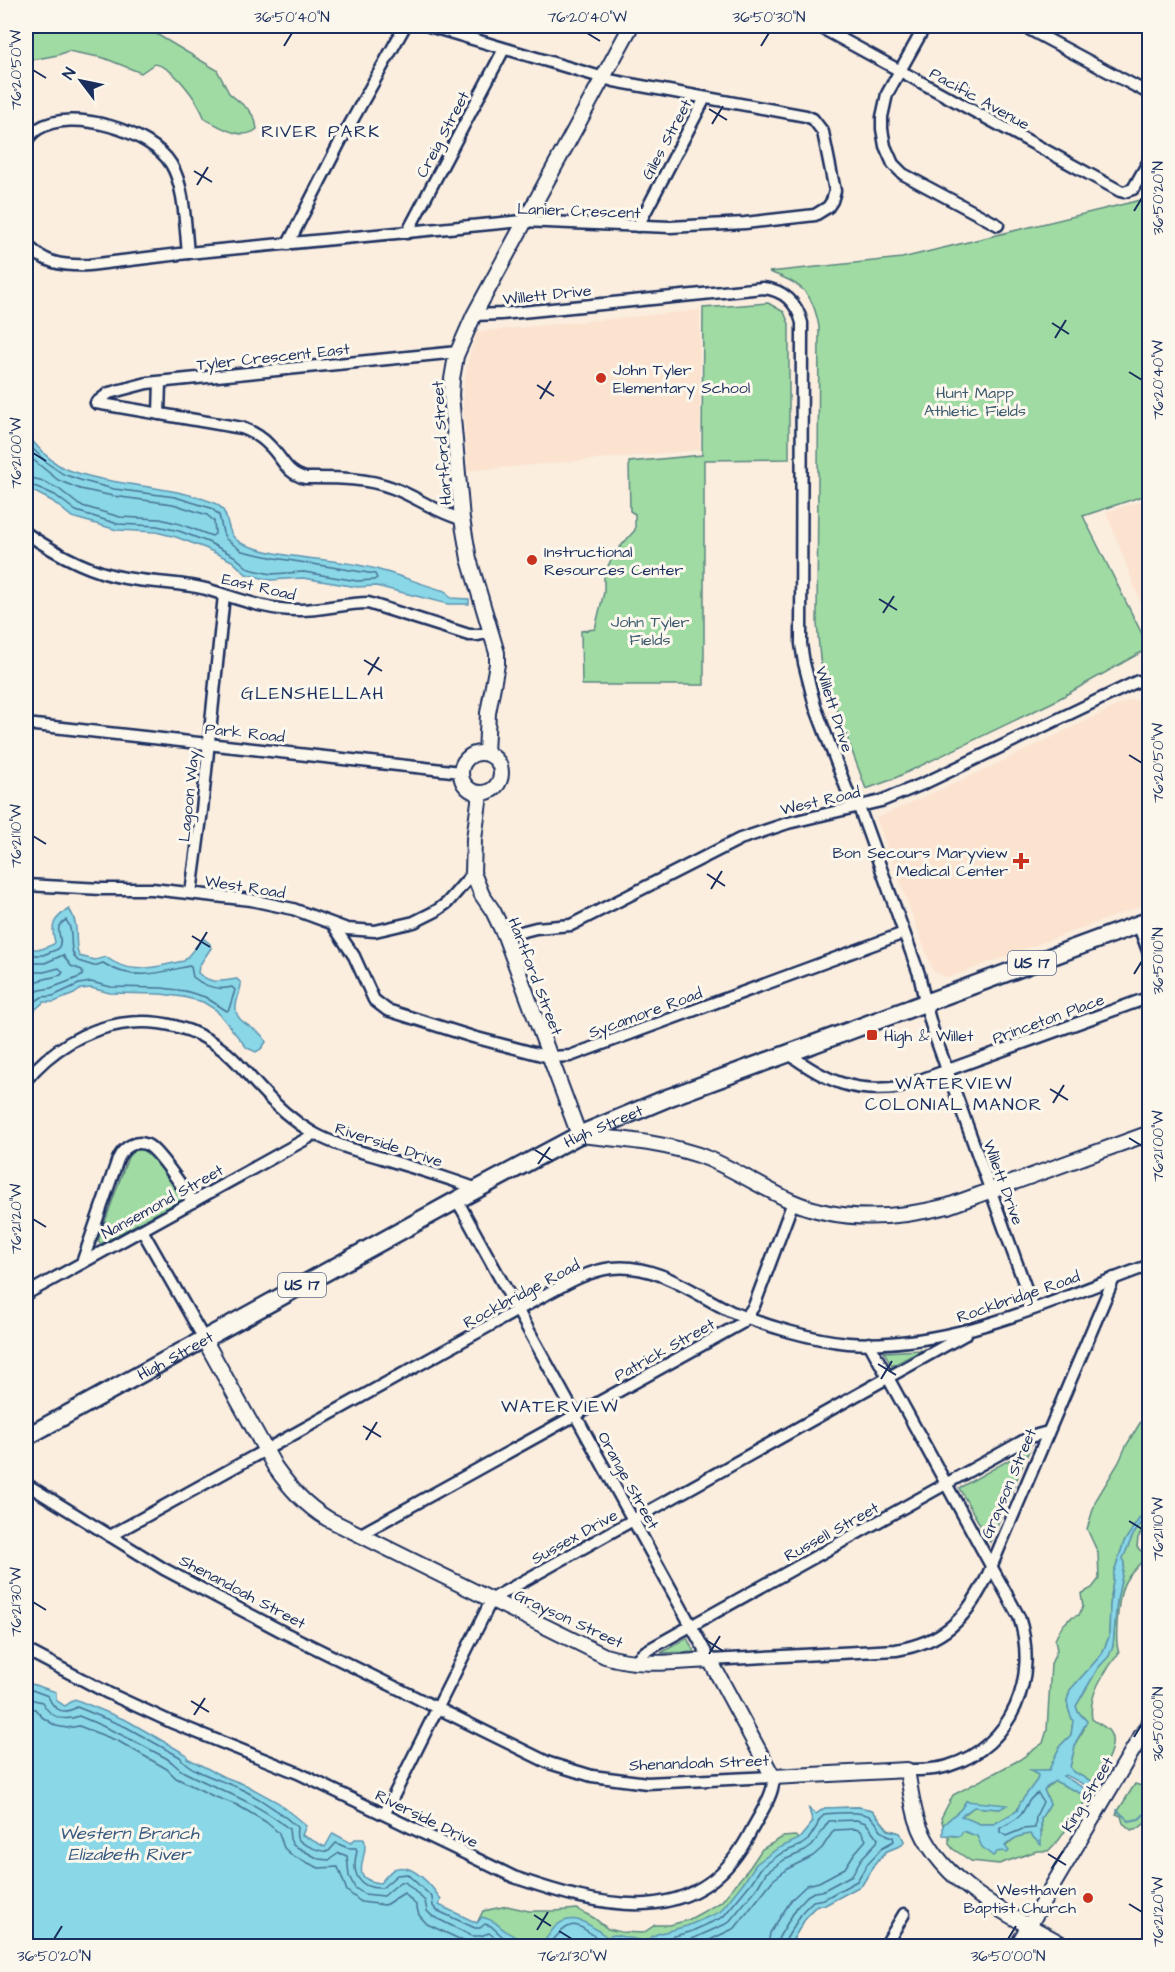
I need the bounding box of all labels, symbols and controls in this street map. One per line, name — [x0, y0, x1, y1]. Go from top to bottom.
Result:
text: 36°50'40"N — [254, 7, 330, 28]
text: 76°20'40"W — [547, 7, 627, 28]
text: 36°50'30"N — [733, 7, 805, 28]
text: 76°20'50"W — [6, 30, 27, 110]
north arrow — [51, 51, 111, 111]
street label: Pacific Avenue — [925, 62, 1034, 136]
text: N — [57, 63, 81, 84]
street label: Creig Street — [411, 87, 476, 182]
street label: Giles Street — [636, 95, 698, 184]
district label: RIVER PARK — [261, 119, 381, 144]
text: 36°50'20"N — [1148, 161, 1169, 235]
street label: Lanier Crescent — [517, 198, 642, 224]
street label: Willett Drive — [502, 279, 593, 311]
street label: Tyler Crescent East — [195, 338, 351, 377]
text: 76°20'40"W — [1148, 340, 1169, 420]
place label: John Tyler Elementary School — [613, 359, 750, 400]
marker: John Tyler Elementary School — [594, 371, 608, 385]
street label: Hartford Street — [427, 380, 457, 506]
park label: Hunt Mapp Athletic Fields — [924, 382, 1026, 422]
text: 76°21'00"W — [6, 417, 27, 489]
place label: Instructional Resources Center — [544, 541, 683, 581]
marker: Instructional Resources Center — [525, 553, 539, 567]
street label: East Road — [220, 568, 298, 606]
park label: John Tyler Fields — [611, 611, 689, 651]
street label: Willett Drive — [810, 664, 858, 755]
district label: GLENSHELLAH — [241, 681, 385, 706]
street label: Park Road — [204, 718, 286, 748]
text: 76°20'50"W — [1148, 723, 1169, 803]
street label: Lagoon Way — [173, 749, 206, 843]
street label: West Road — [778, 781, 862, 821]
text: 76°21'10"W — [6, 804, 27, 868]
place label: Bon Secours Maryview Medical Center — [832, 842, 1008, 882]
marker: Bon Secours Maryview Medical Center — [1012, 852, 1030, 870]
street label: West Road — [203, 870, 287, 904]
street label: Hartford Street — [503, 914, 568, 1039]
text: 36°50'10"N — [1148, 927, 1169, 995]
road number: US 17 — [1008, 951, 1056, 975]
street label: Sycamore Road — [585, 982, 706, 1045]
street label: Princeton Place — [989, 988, 1108, 1049]
place label: High & Willet — [884, 1025, 974, 1048]
marker: High & Willet — [865, 1028, 879, 1042]
district label: WATERVIEW COLONIAL MANOR — [865, 1071, 1043, 1117]
street label: High Street — [560, 1099, 647, 1153]
text: 76°21'00"W — [1148, 1110, 1169, 1182]
street label: Riverside Drive — [332, 1117, 446, 1173]
street label: Willett Drive — [977, 1137, 1029, 1228]
street label: Nansemond Street — [98, 1159, 228, 1245]
text: 76°21'20"W — [6, 1184, 27, 1254]
street label: Rockbridge Road — [459, 1254, 584, 1335]
street label: Rockbridge Road — [954, 1266, 1083, 1329]
road number: US 17 — [278, 1273, 326, 1297]
street label: Patrick Street — [610, 1313, 719, 1387]
street label: High Street — [133, 1326, 218, 1386]
district label: WATERVIEW — [501, 1394, 619, 1419]
street label: Grayson Street — [976, 1424, 1043, 1542]
street label: Orange Street — [591, 1428, 664, 1534]
street label: Russell Street — [780, 1497, 883, 1567]
text: 76°21'10"W — [1148, 1497, 1169, 1561]
street label: Sussex Drive — [527, 1504, 622, 1570]
street label: Shenandoah Street — [176, 1549, 310, 1635]
text: 76°21'30"W — [6, 1567, 27, 1637]
street label: Grayson Street — [510, 1584, 627, 1655]
text: 36°50'00"N — [1148, 1687, 1169, 1761]
street label: Shenandoah Street — [629, 1750, 770, 1776]
street label: King Street — [1057, 1752, 1120, 1837]
street label: Riverside Drive — [371, 1784, 482, 1853]
water label: Western Branch Elizabeth River — [59, 1821, 200, 1867]
text: 76°21'20"W — [1148, 1877, 1169, 1947]
place label: Westhaven Baptist Church — [964, 1879, 1076, 1919]
marker: Westhaven Baptist Church — [1081, 1891, 1095, 1905]
text: 36°50'20"N — [17, 1946, 91, 1967]
text: 76°21'30"W — [537, 1946, 607, 1967]
text: 36°50'00"N — [971, 1946, 1045, 1967]

